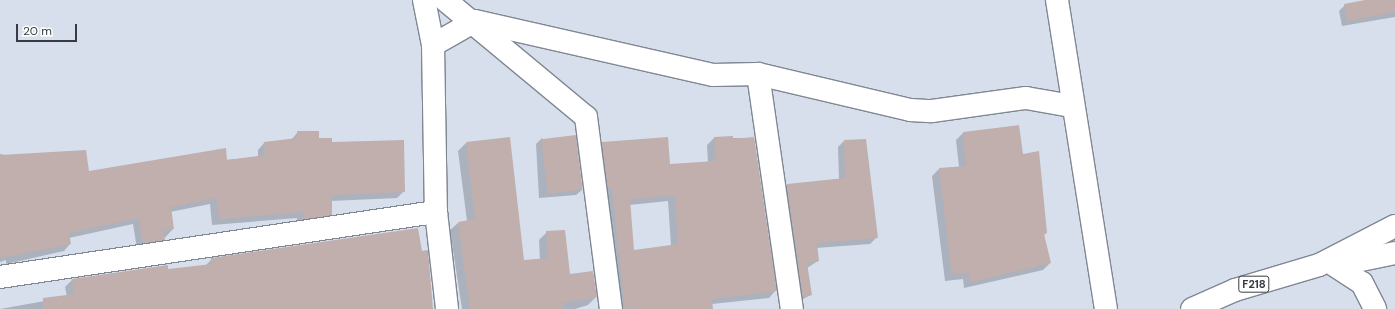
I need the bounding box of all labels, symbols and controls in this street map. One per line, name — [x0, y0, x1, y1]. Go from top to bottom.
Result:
scale bar — [18, 16, 79, 42]
text: 20 m — [23, 23, 52, 39]
road number: F218 — [1238, 275, 1270, 293]

